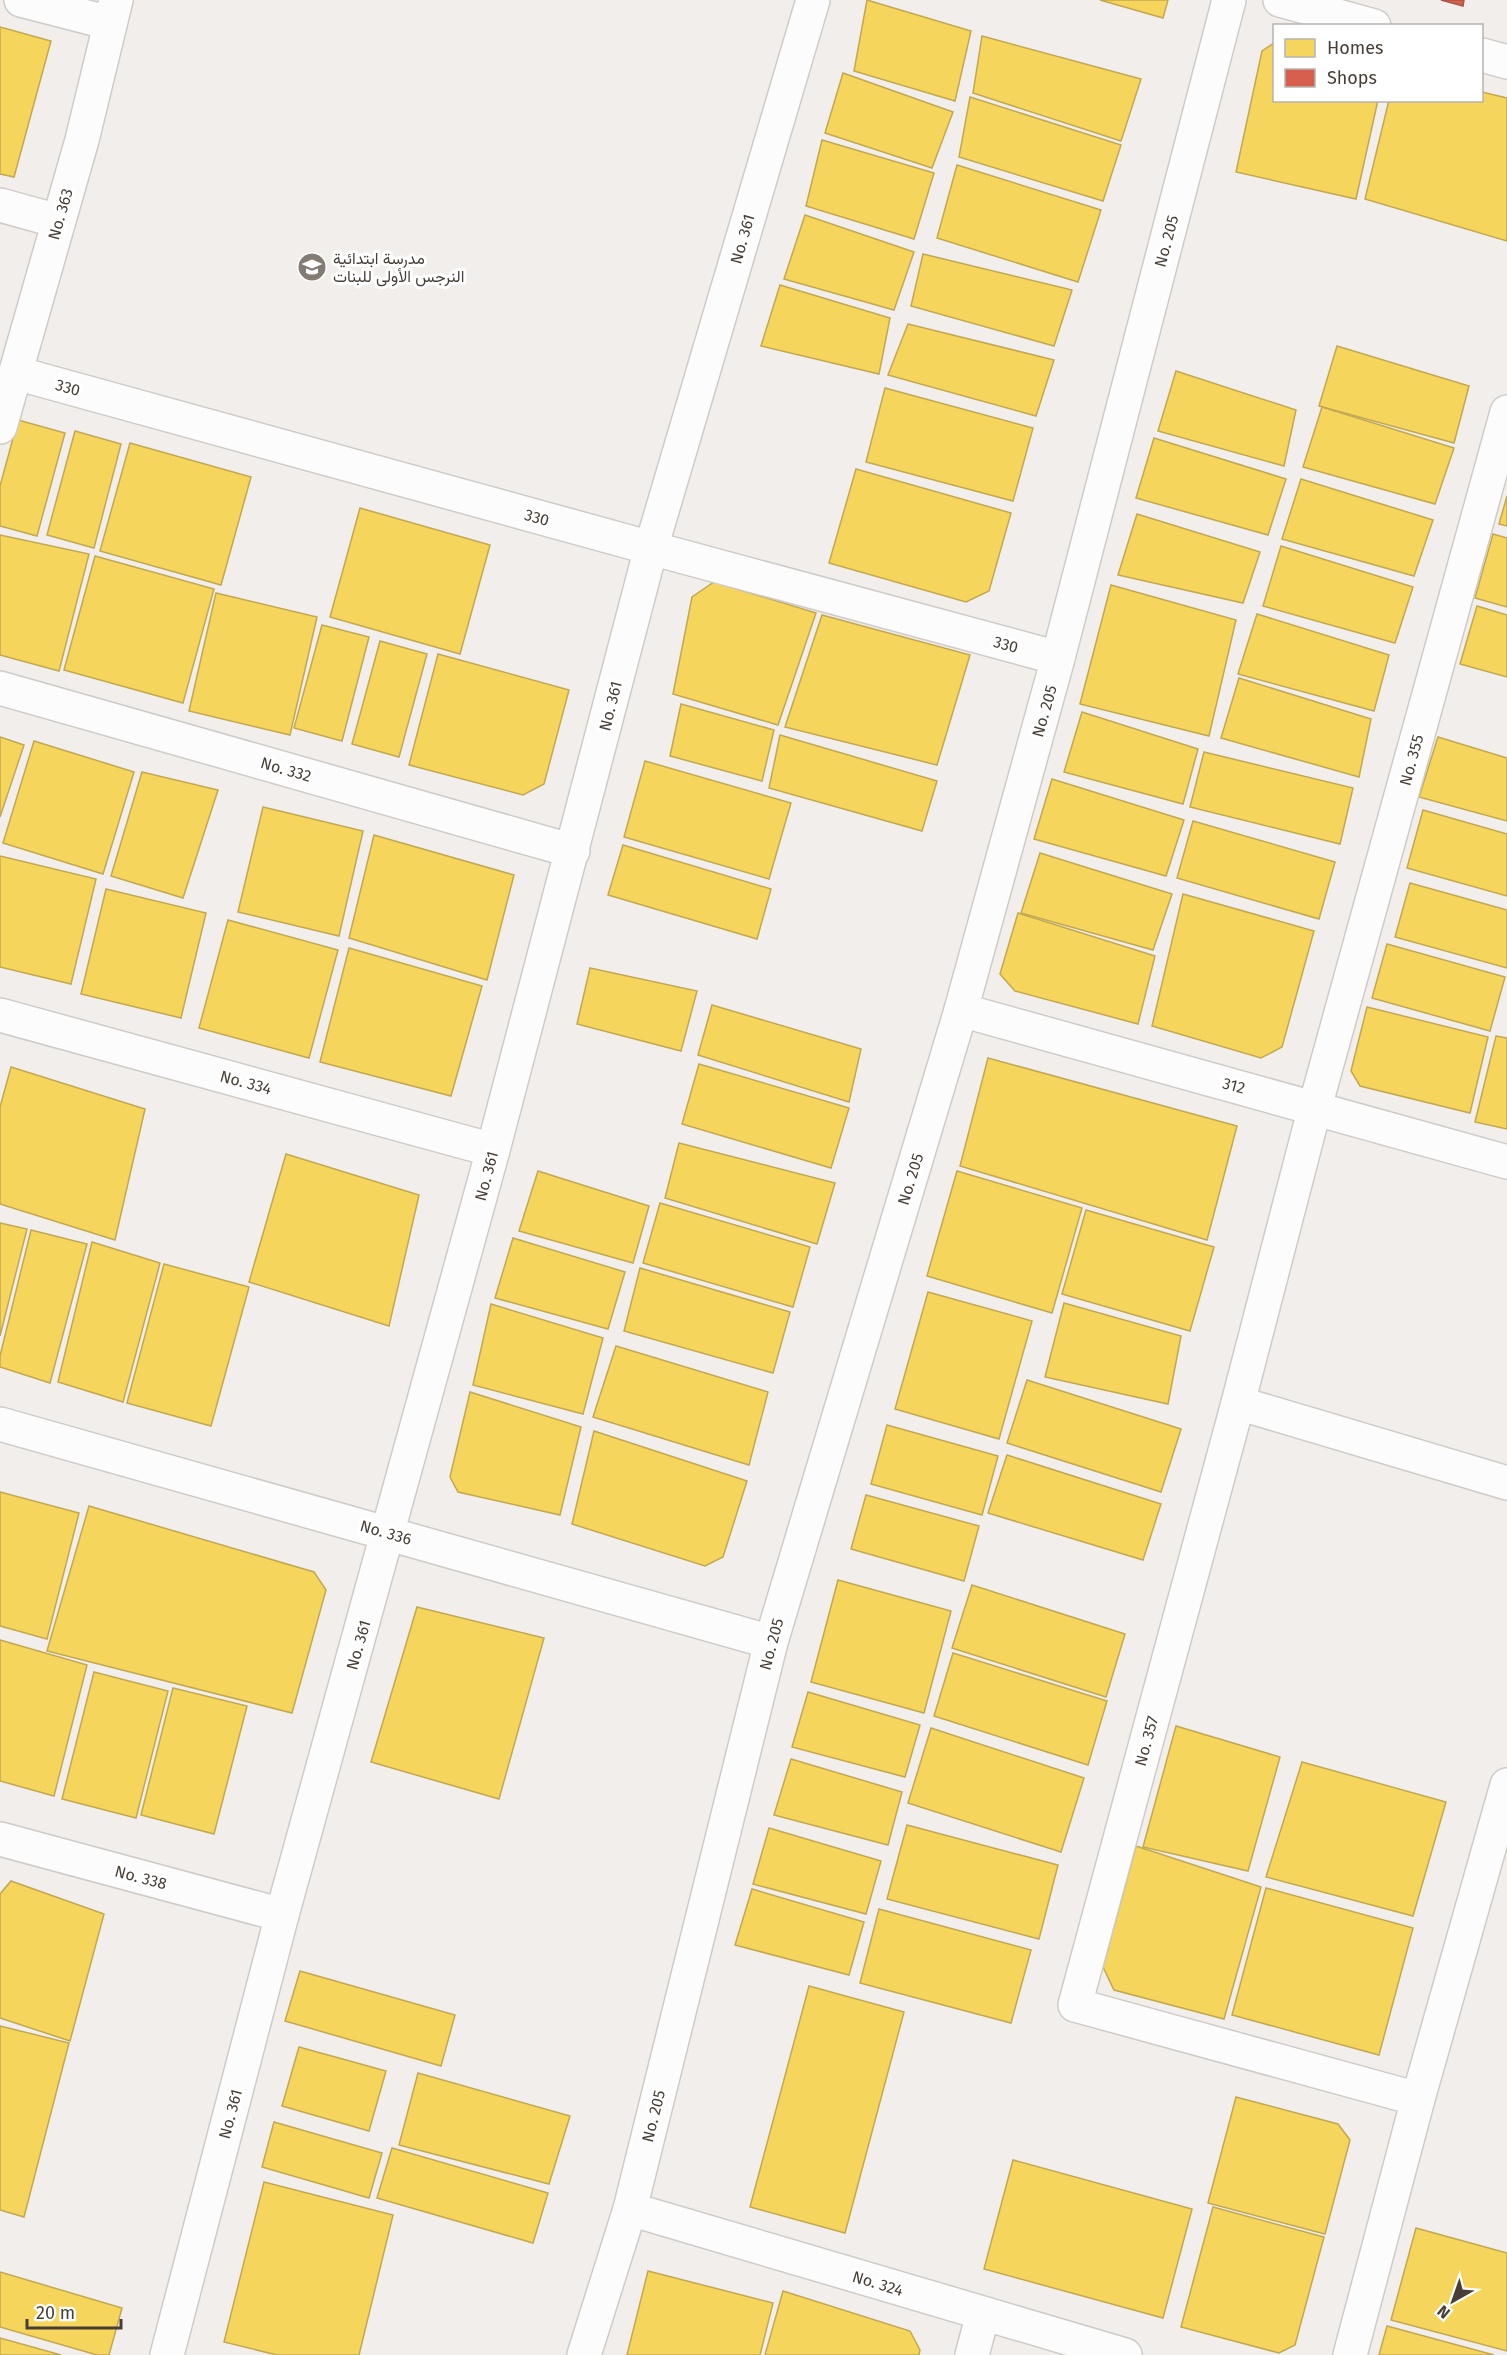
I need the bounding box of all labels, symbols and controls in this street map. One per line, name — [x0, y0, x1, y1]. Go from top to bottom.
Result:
legend — [1273, 24, 1483, 102]
text: Homes — [1327, 37, 1383, 59]
text: Shops — [1327, 67, 1377, 89]
street label: No. 363 — [44, 186, 77, 242]
street label: No. 361 — [726, 212, 759, 266]
street label: No. 205 — [1150, 213, 1183, 269]
place label: مدرسة ابتدائية النرجس الأولى للبنات — [333, 249, 464, 287]
school or university icon: مدرسة ابتدائية النرجس الأولى للبنات — [296, 251, 328, 283]
street label: 330 — [53, 375, 82, 400]
street label: 330 — [522, 505, 551, 530]
street label: 330 — [991, 632, 1020, 657]
street label: No. 361 — [595, 679, 626, 733]
street label: No. 205 — [1028, 683, 1061, 739]
street label: No. 355 — [1396, 732, 1427, 788]
street label: No. 332 — [258, 753, 314, 786]
street label: No. 334 — [218, 1067, 274, 1099]
street label: 312 — [1221, 1073, 1247, 1098]
street label: No. 361 — [471, 1149, 502, 1203]
street label: No. 205 — [894, 1151, 927, 1207]
street label: No. 336 — [358, 1516, 414, 1549]
street label: No. 205 — [755, 1616, 788, 1672]
street label: No. 361 — [342, 1618, 375, 1672]
street label: No. 357 — [1131, 1714, 1162, 1768]
street label: No. 338 — [113, 1861, 169, 1894]
street label: No. 361 — [215, 2087, 246, 2141]
street label: No. 205 — [638, 2088, 669, 2144]
street label: No. 324 — [850, 2267, 906, 2300]
north arrow — [1423, 2271, 1483, 2331]
scale bar — [27, 2292, 122, 2330]
text: N — [1434, 2301, 1454, 2323]
text: 20 m — [36, 2302, 75, 2324]

